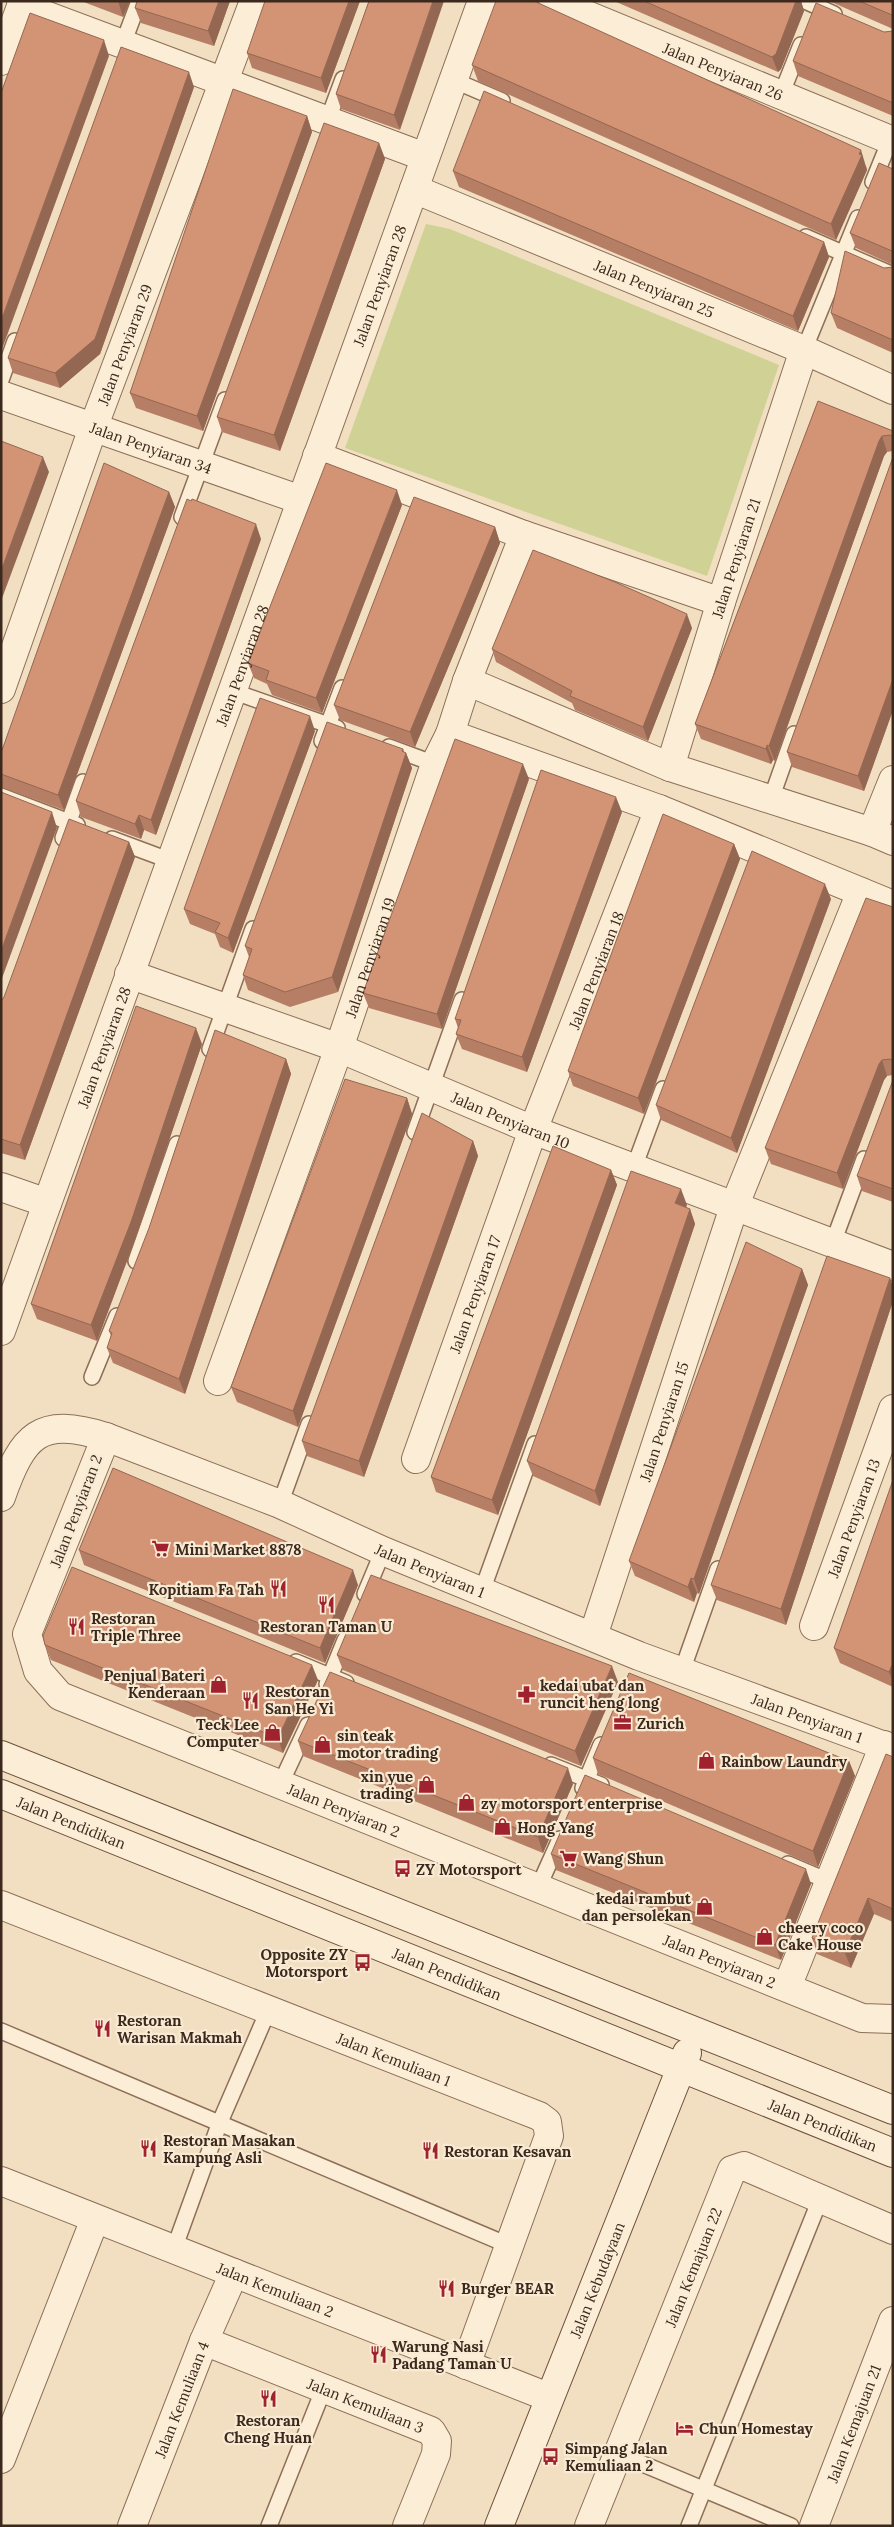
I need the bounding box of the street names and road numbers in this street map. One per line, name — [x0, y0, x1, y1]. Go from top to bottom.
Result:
street label: Jalan Penyiaran 26 — [659, 38, 786, 104]
street label: Jalan Penyiaran 28 — [348, 222, 410, 350]
street label: Jalan Penyiaran 25 — [591, 255, 717, 321]
street label: Jalan Penyiaran 29 — [93, 281, 156, 409]
street label: Jalan Penyiaran 34 — [87, 417, 214, 478]
street label: Jalan Penyiaran 21 — [707, 496, 764, 621]
street label: Jalan Penyiaran 28 — [211, 602, 272, 729]
street label: Jalan Penyiaran 19 — [340, 895, 399, 1021]
street label: Jalan Penyiaran 18 — [564, 908, 627, 1033]
street label: Jalan Penyiaran 28 — [73, 984, 134, 1111]
street label: Jalan Penyiaran 10 — [448, 1087, 573, 1153]
street label: Jalan Penyiaran 17 — [445, 1233, 504, 1356]
street label: Jalan Penyiaran 15 — [635, 1359, 692, 1485]
street label: Jalan Penyiaran 2 — [45, 1452, 106, 1571]
street label: Jalan Penyiaran 13 — [823, 1456, 884, 1581]
street label: Jalan Penyiaran 1 — [371, 1539, 488, 1601]
street label: Jalan Penyiaran 1 — [748, 1688, 865, 1747]
street label: Jalan Penyiaran 2 — [284, 1779, 403, 1841]
street label: Jalan Pendidikan — [13, 1792, 129, 1853]
street label: Jalan Penyiaran 2 — [660, 1929, 779, 1992]
street label: Jalan Pendidikan — [389, 1943, 504, 2004]
street label: Jalan Kemuliaan 1 — [333, 2028, 454, 2090]
street label: Jalan Pendidikan — [765, 2094, 880, 2155]
street label: Jalan Kemajuan 22 — [660, 2205, 726, 2331]
street label: Jalan Kebudayaan — [565, 2219, 628, 2341]
street label: Jalan Kemuliaan 2 — [214, 2257, 336, 2321]
street label: Jalan Kemuliaan 4 — [150, 2338, 213, 2461]
street label: Jalan Kemajuan 21 — [822, 2362, 885, 2486]
street label: Jalan Kemuliaan 3 — [304, 2373, 427, 2437]

